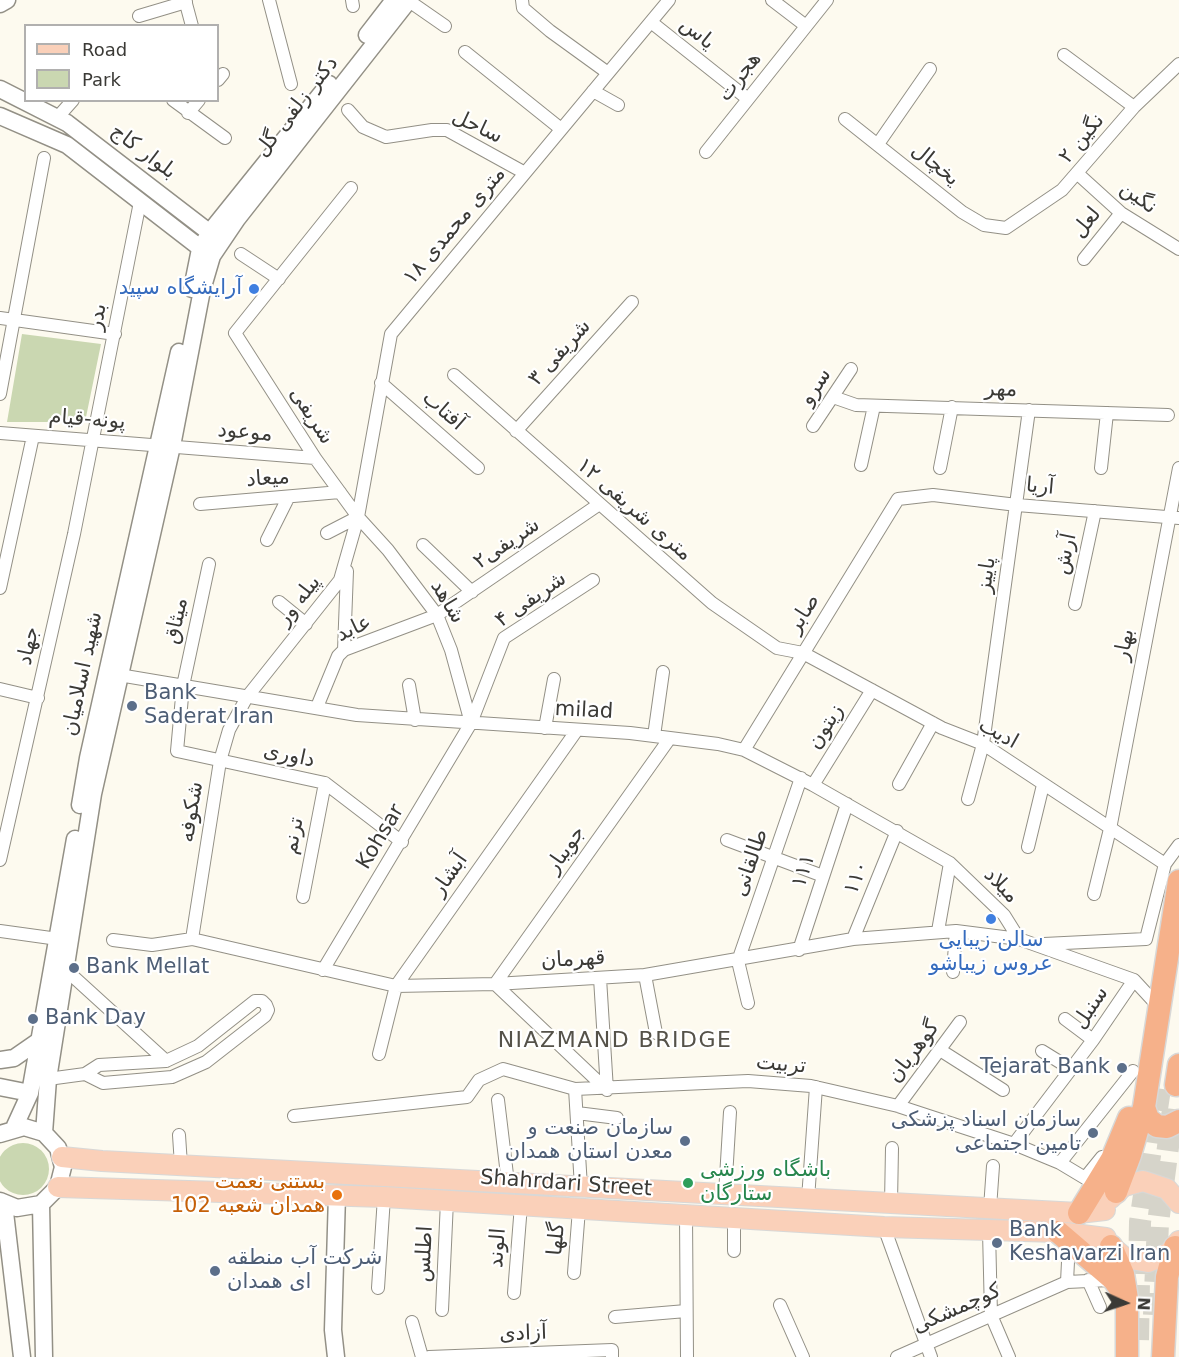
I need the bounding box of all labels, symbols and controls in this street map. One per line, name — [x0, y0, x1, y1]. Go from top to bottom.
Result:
street label: یاس — [674, 12, 720, 56]
legend — [24, 24, 219, 102]
text: Road — [82, 39, 127, 60]
street label: هجرت — [713, 47, 767, 107]
street label: دکتر زلفی گل — [250, 51, 344, 163]
text: Park — [82, 69, 121, 90]
street label: ساحل — [448, 104, 506, 150]
street label: نگین ۲ — [1054, 109, 1110, 169]
street label: بلوار کاج — [105, 119, 181, 185]
street label: یخچال — [906, 138, 964, 192]
street label: ۱۸ متری محمدی — [398, 162, 512, 290]
street label: نگین — [1115, 176, 1161, 220]
street label: لعل — [1067, 202, 1107, 244]
place label: آرایشگاه سپید — [119, 276, 242, 302]
marker: آرایشگاه سپید — [247, 282, 261, 296]
street label: بدر — [83, 301, 113, 333]
street label: شریفی ۳ — [524, 314, 596, 392]
street label: سرو — [795, 364, 837, 410]
street label: مهر — [984, 377, 1018, 403]
street label: شریفی — [283, 383, 339, 449]
street label: آفتاب — [416, 386, 470, 436]
street label: پونه-قیام — [48, 405, 126, 435]
street label: موعود — [217, 418, 273, 448]
street label: ۱۲ متری شریفی — [571, 453, 697, 567]
street label: میعاد — [245, 465, 291, 493]
street label: آریا — [1025, 473, 1055, 501]
street label: شریفی۲ — [469, 513, 545, 575]
street label: آرش — [1049, 531, 1083, 577]
street label: پاییز — [972, 555, 1002, 595]
street label: شریفی ۴ — [491, 566, 571, 634]
street label: پیله ور — [271, 571, 327, 631]
street label: شاهد — [424, 576, 470, 628]
street label: صابر — [782, 590, 826, 638]
street label: میثاق — [160, 596, 194, 646]
street label: شهید اسلامیان — [58, 609, 108, 739]
street label: عابد — [332, 610, 376, 648]
street label: جهاد — [13, 625, 45, 667]
street label: بهار — [1110, 627, 1140, 663]
place label: Bank Saderat Iran — [144, 681, 274, 731]
street label: milad — [554, 697, 614, 725]
marker: Bank Saderat Iran — [125, 699, 139, 713]
street label: زیتون — [802, 700, 850, 754]
street label: ادیب — [974, 713, 1022, 755]
street label: داوری — [261, 738, 317, 774]
street label: شکوفه — [175, 780, 209, 844]
street label: Kohsar — [352, 800, 410, 874]
street label: ترنم — [278, 815, 310, 857]
street label: جویبار — [541, 821, 591, 879]
street label: طالقانی — [728, 826, 774, 900]
street label: آبشار — [426, 849, 474, 901]
street label: ۱۱۱ — [787, 851, 821, 891]
street label: ۱۱۰ — [839, 858, 875, 898]
street label: میلاد — [978, 863, 1024, 909]
marker: سالن زیبایی عروس زیباشو — [984, 912, 998, 926]
place label: سالن زیبایی عروس زیباشو — [929, 928, 1053, 978]
street label: قهرمان — [540, 946, 606, 974]
place label: Bank Mellat — [86, 955, 209, 981]
marker: Bank Mellat — [67, 961, 81, 975]
street label: سنبل — [1068, 982, 1114, 1034]
place label: Bank Day — [45, 1006, 146, 1032]
marker: Bank Day — [26, 1012, 40, 1026]
street label: گوهریان — [883, 1016, 945, 1088]
district label: NIAZMAND BRIDGE — [498, 1028, 732, 1054]
street label: تربیت — [755, 1050, 807, 1080]
place label: Tejarat Bank — [980, 1055, 1110, 1081]
marker: Tejarat Bank — [1115, 1061, 1129, 1075]
place label: سازمان اسناد پزشکی تامین اجتماعی — [891, 1108, 1081, 1158]
place label: سازمان صنعت و معدن استان همدان — [505, 1116, 673, 1166]
marker: سازمان اسناد پزشکی تامین اجتماعی — [1086, 1126, 1100, 1140]
marker: سازمان صنعت و معدن استان همدان — [678, 1134, 692, 1148]
place label: باشگاه ورزشی ستارگان — [700, 1158, 831, 1208]
street label: Shahrdari Street — [479, 1165, 653, 1203]
place label: بستنی نعمت همدان شعبه 102 — [171, 1170, 325, 1220]
marker: باشگاه ورزشی ستارگان — [681, 1176, 695, 1190]
marker: بستنی نعمت همدان شعبه 102 — [330, 1188, 344, 1202]
place label: Bank Keshavarzi Iran — [1009, 1218, 1170, 1268]
street label: گلها — [543, 1221, 571, 1257]
street label: اطلس — [411, 1225, 439, 1283]
street label: الوند — [484, 1227, 512, 1269]
marker: Bank Keshavarzi Iran — [990, 1236, 1004, 1250]
place label: شرکت آب منطقه ای همدان — [227, 1246, 382, 1296]
marker: شرکت آب منطقه ای همدان — [208, 1264, 222, 1278]
north arrow — [1095, 1273, 1155, 1333]
street label: کوچمشکی — [909, 1278, 1005, 1340]
text: N — [1134, 1297, 1153, 1311]
street label: آزادی — [499, 1321, 547, 1347]

